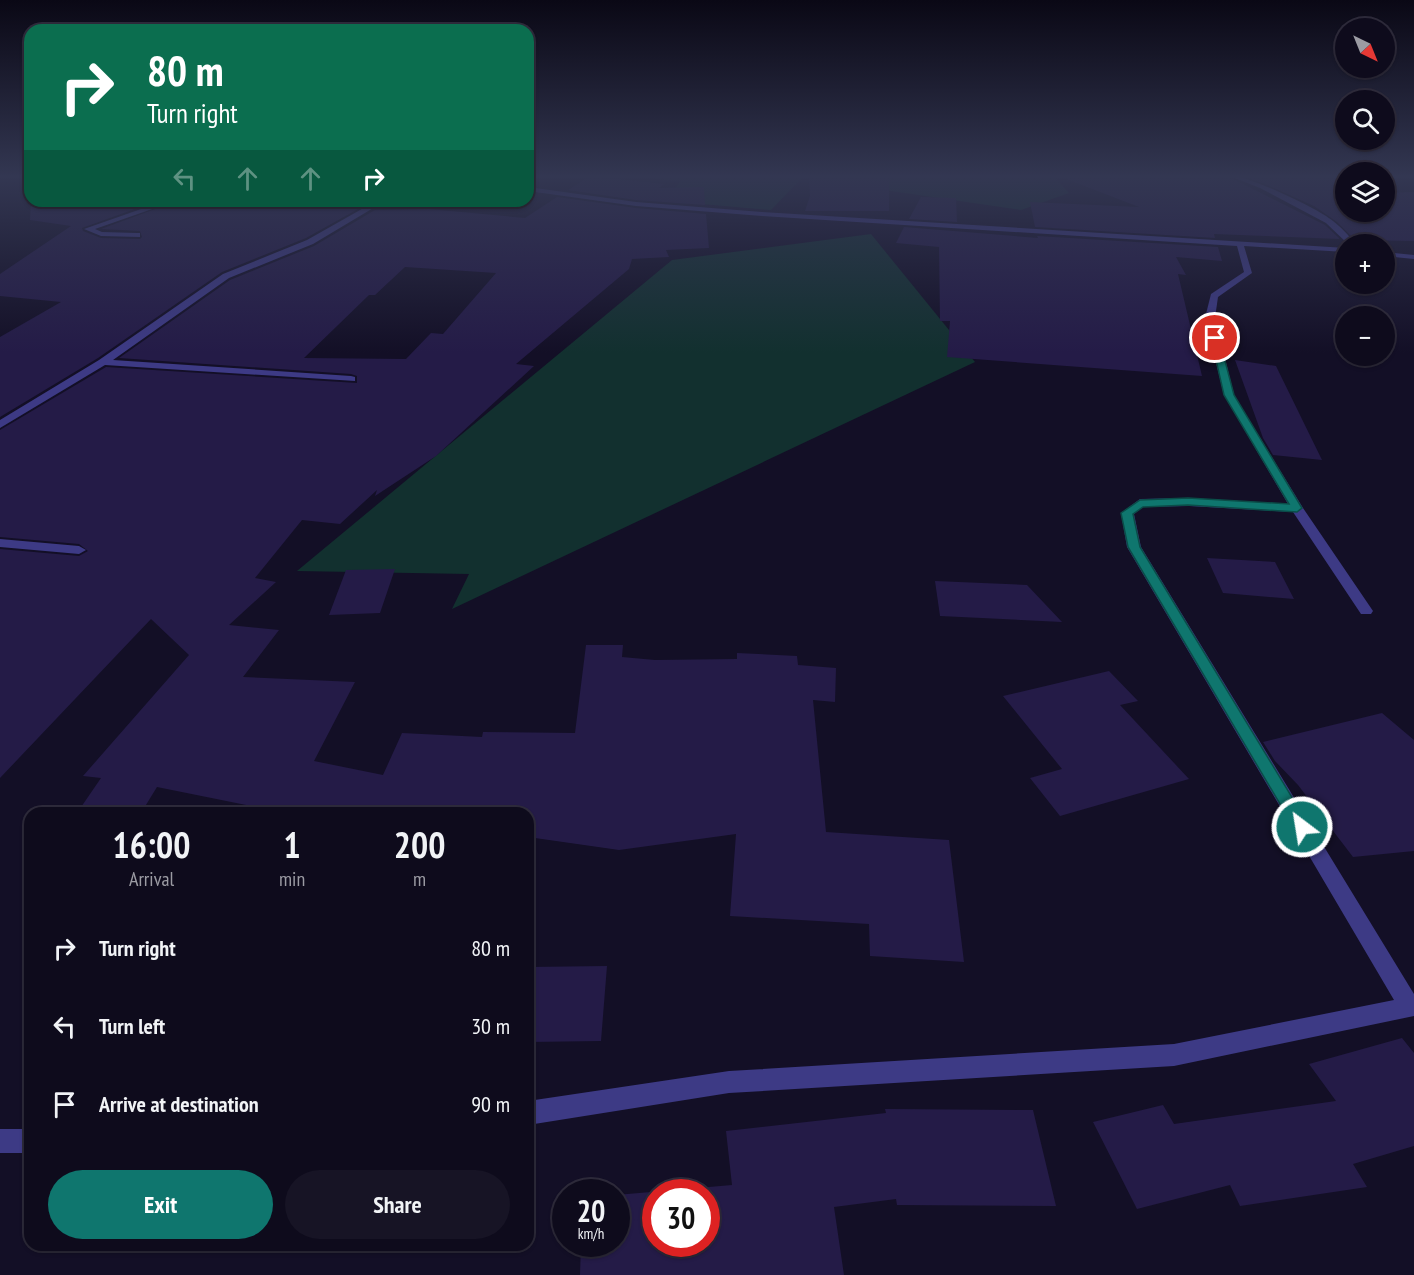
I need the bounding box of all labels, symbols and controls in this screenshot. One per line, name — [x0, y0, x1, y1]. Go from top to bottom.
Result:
north arrow — [1335, 18, 1395, 78]
map controls — [1335, 18, 1395, 366]
text: 80 m — [147, 43, 224, 98]
icon: right — [48, 48, 126, 126]
button: search — [1335, 90, 1395, 150]
text: Turn right — [147, 96, 238, 130]
icon: left — [168, 162, 201, 195]
icon: ahead — [231, 162, 264, 195]
icon: ahead — [294, 162, 327, 195]
icon: right — [357, 162, 390, 195]
button: layers — [1335, 162, 1395, 222]
button: + — [1335, 234, 1395, 294]
button: − — [1335, 306, 1395, 366]
pin — [1189, 312, 1240, 363]
icon: arrive — [1198, 321, 1231, 354]
position arrow — [1270, 795, 1334, 859]
text: 16:00 — [113, 821, 190, 868]
text: 1 — [283, 821, 301, 868]
text: 200 — [394, 821, 445, 868]
text: Arrival — [129, 866, 174, 892]
text: min — [279, 866, 305, 892]
text: m — [413, 866, 426, 892]
icon: right — [48, 932, 81, 965]
text: Turn right — [99, 934, 176, 962]
text: 80 m — [471, 934, 510, 962]
icon: left — [48, 1010, 81, 1043]
text: Turn left — [99, 1012, 165, 1040]
text: 30 m — [471, 1012, 510, 1040]
icon: arrive — [48, 1088, 81, 1121]
text: Arrive at destination — [99, 1090, 259, 1118]
text: 90 m — [471, 1090, 510, 1118]
button: Exit — [48, 1170, 273, 1239]
button: Share — [285, 1170, 510, 1239]
speed limit sign: 30 — [642, 1179, 720, 1257]
text: 20 — [577, 1191, 605, 1230]
text: km/h — [578, 1224, 604, 1243]

